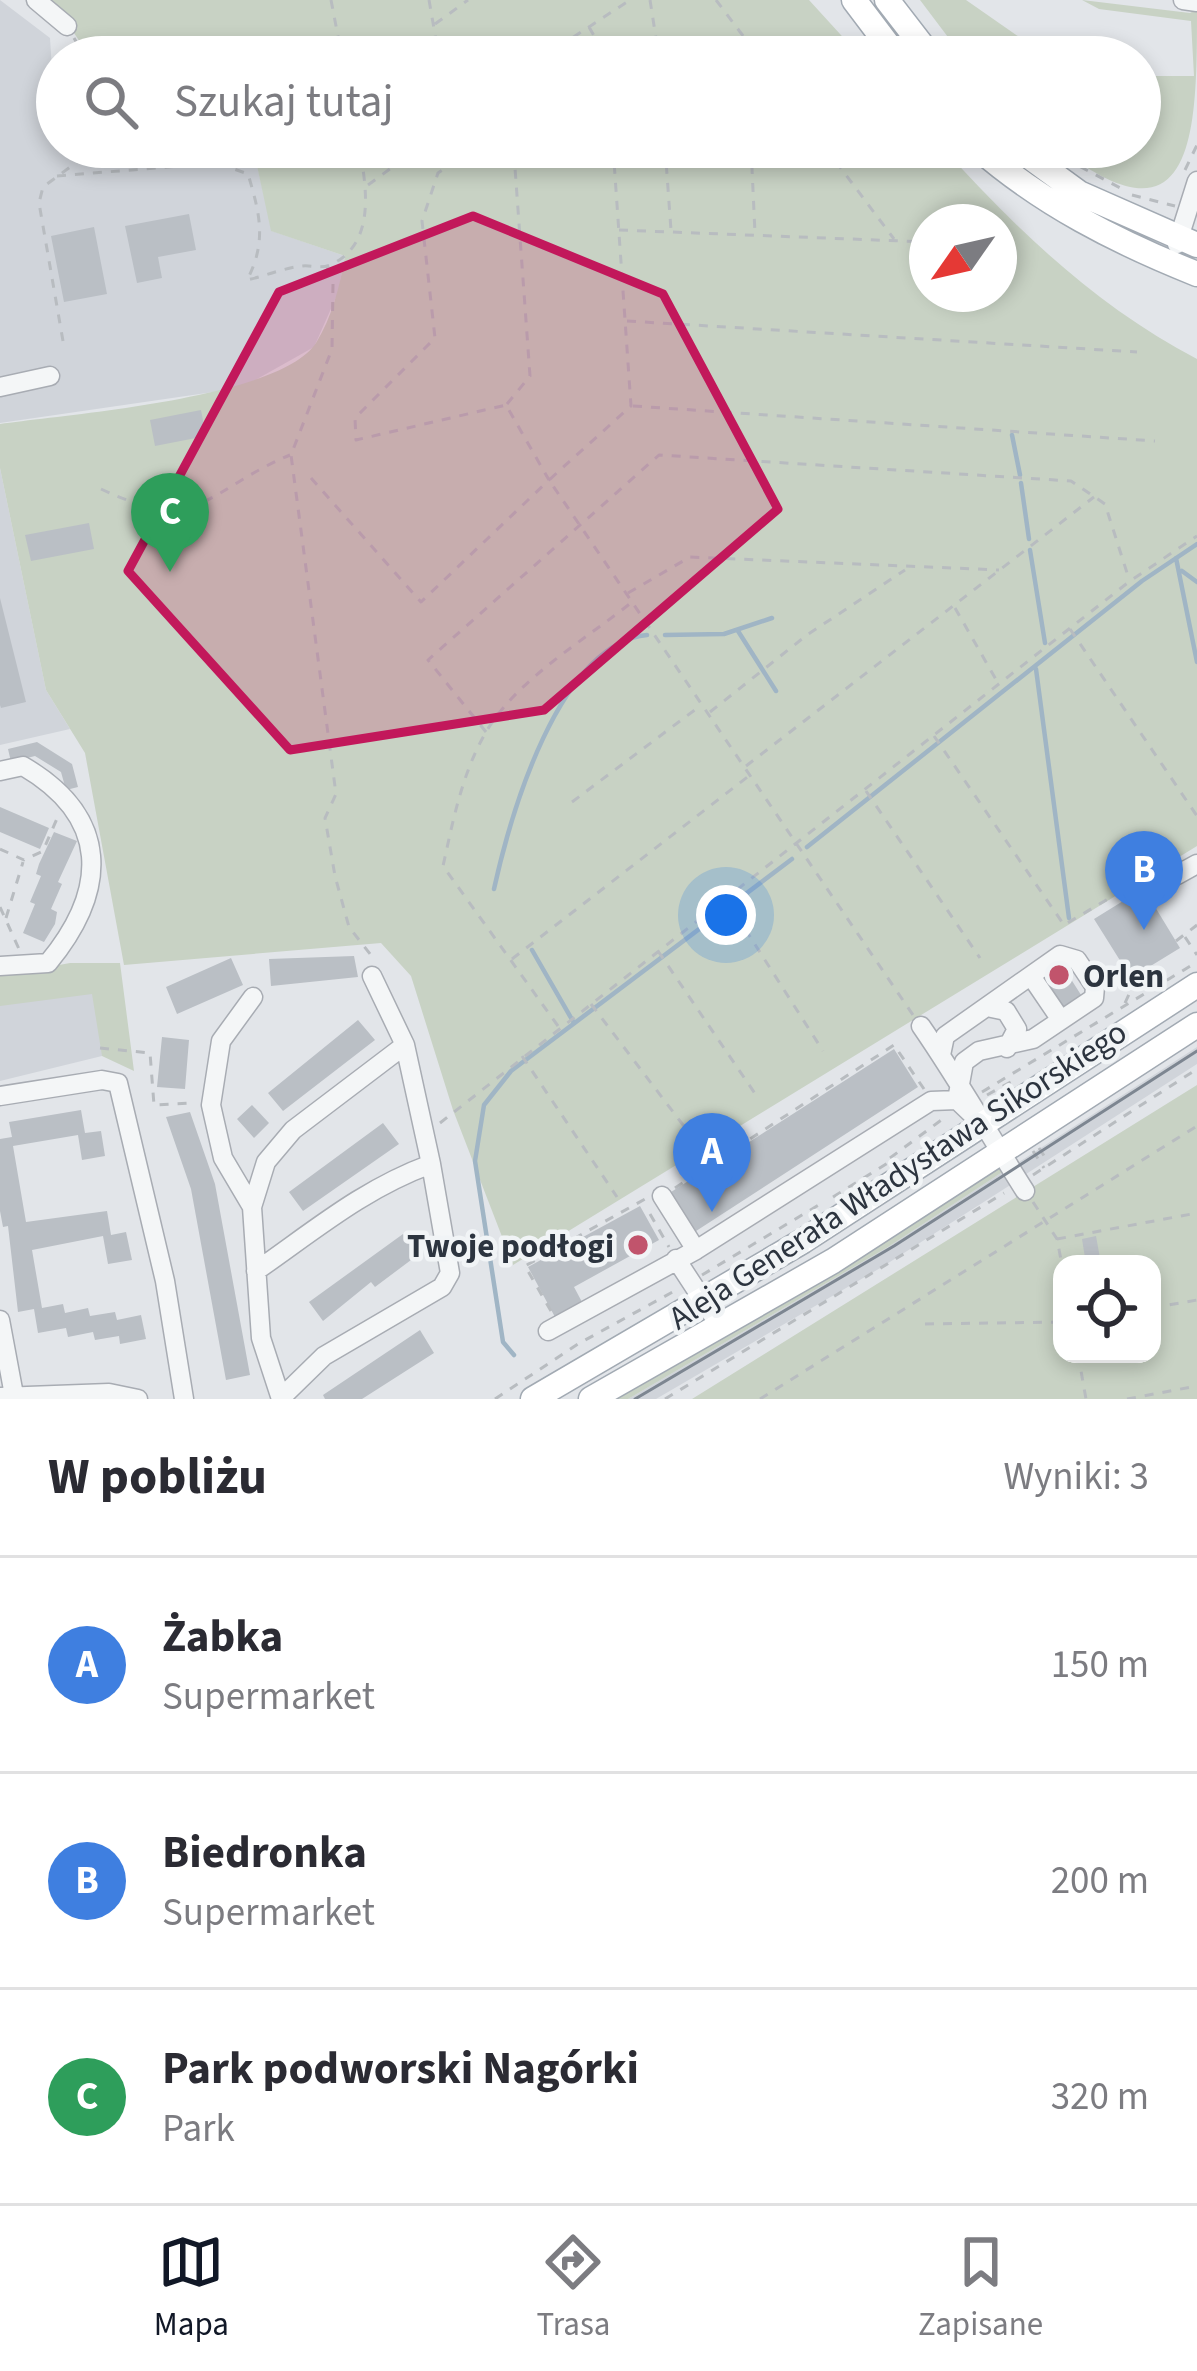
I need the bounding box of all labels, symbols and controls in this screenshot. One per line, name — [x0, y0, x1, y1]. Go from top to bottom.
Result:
search box — [36, 36, 1161, 168]
icon: search — [78, 69, 144, 135]
text: Szukaj tutaj — [174, 70, 394, 134]
north arrow — [909, 204, 1017, 312]
pin: C — [131, 473, 209, 572]
pin: B — [1105, 831, 1183, 930]
your location — [696, 885, 756, 945]
place label: Orlen — [1083, 953, 1164, 1000]
marker: Orlen — [1046, 962, 1072, 988]
street label: Aleja Generała Władysława Sikorskiego — [661, 1011, 1133, 1337]
pin: A — [673, 1113, 751, 1212]
place label: Twoje podłogi — [407, 1223, 614, 1270]
marker: Twoje podłogi — [625, 1232, 651, 1258]
map controls — [1053, 1255, 1161, 1363]
button: locate — [1053, 1255, 1161, 1363]
text: W pobliżu — [48, 1441, 267, 1513]
text: Wyniki: 3 — [1003, 1449, 1149, 1505]
text: Żabka — [162, 1605, 283, 1669]
text: A — [76, 1637, 98, 1693]
text: 150 m — [1051, 1637, 1149, 1693]
text: Supermarket — [162, 1669, 375, 1725]
text: Biedronka — [162, 1821, 367, 1885]
text: B — [75, 1853, 99, 1909]
text: 200 m — [1051, 1853, 1149, 1909]
text: Supermarket — [162, 1885, 375, 1941]
text: Park podworski Nagórki — [162, 2037, 639, 2101]
text: C — [76, 2069, 98, 2125]
text: 320 m — [1051, 2069, 1149, 2125]
text: Park — [162, 2101, 235, 2157]
tab: Mapa — [154, 2229, 229, 2348]
tab: Trasa — [536, 2229, 610, 2348]
tab: Zapisane — [918, 2229, 1043, 2348]

